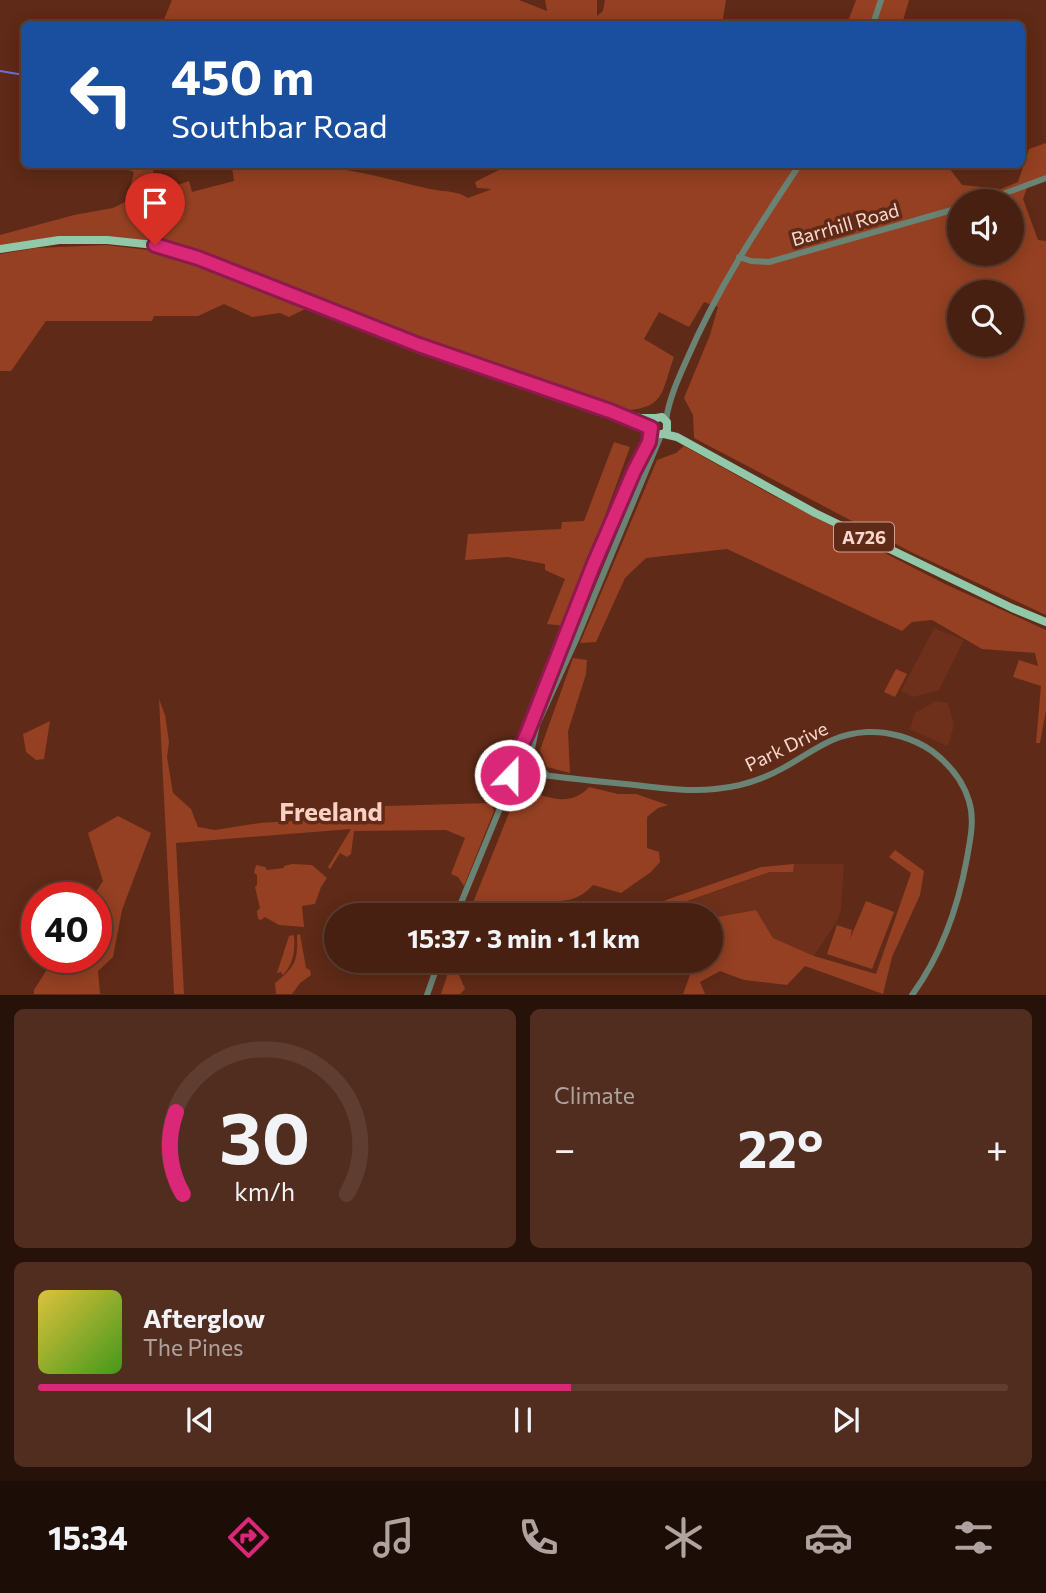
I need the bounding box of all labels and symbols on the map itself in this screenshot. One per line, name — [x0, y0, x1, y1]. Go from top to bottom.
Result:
pin — [125, 173, 185, 245]
street label: Barrhill Road — [789, 198, 901, 250]
road number: A726 — [834, 522, 894, 552]
street label: Park Drive — [741, 716, 831, 776]
position arrow — [473, 738, 547, 812]
district label: Freeland — [279, 795, 383, 826]
speed limit sign: 40 — [21, 882, 112, 973]

